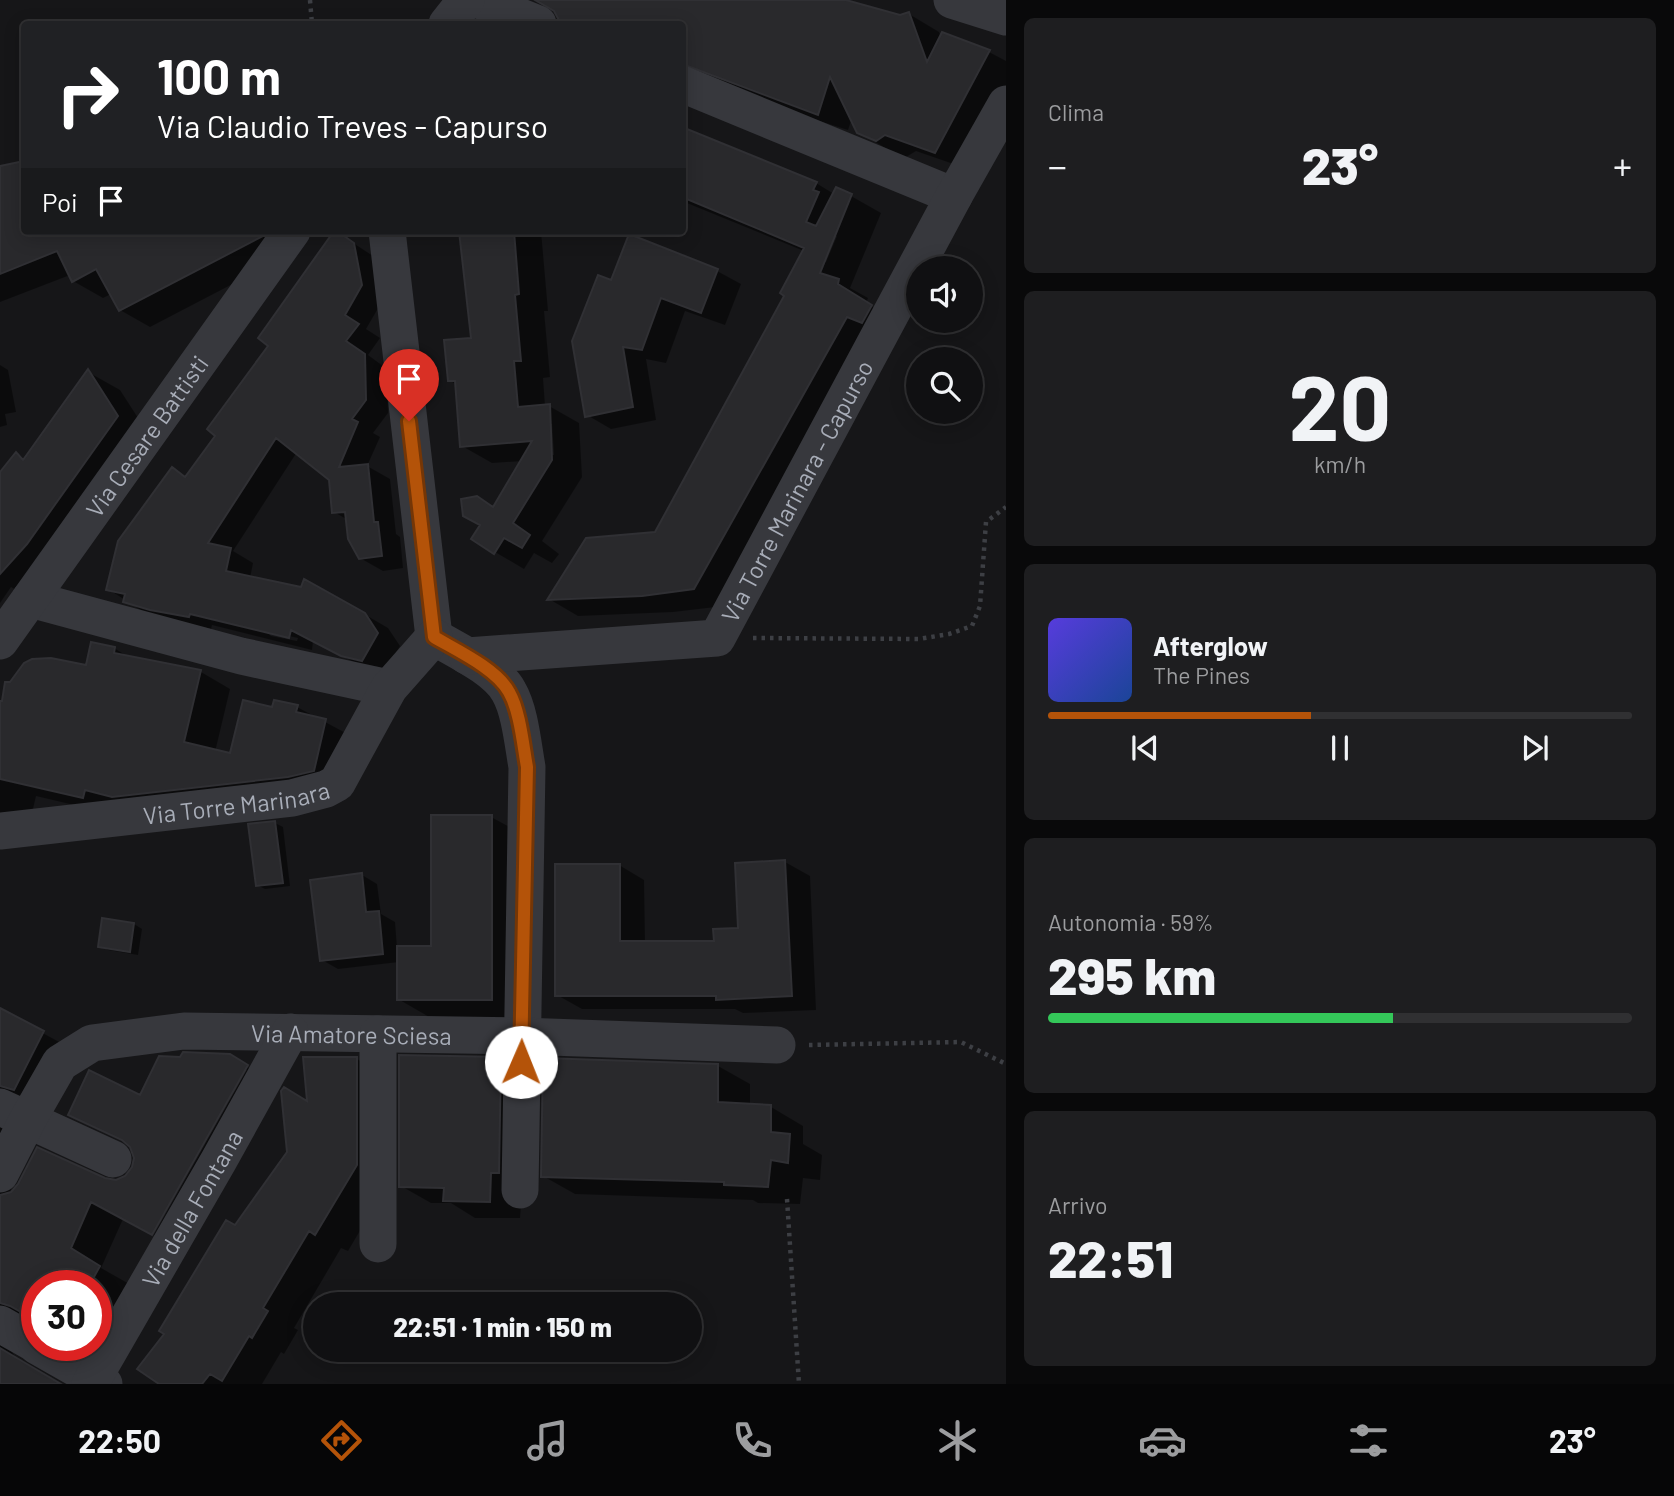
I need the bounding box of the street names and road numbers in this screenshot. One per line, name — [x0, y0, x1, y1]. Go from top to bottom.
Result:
street label: Via Cesare Battisti — [79, 349, 214, 522]
street label: Via Torre Marinara - Capurso — [714, 355, 878, 627]
street label: Via Torre Marinara — [142, 774, 333, 829]
street label: Via Amatore Sciesa — [251, 1017, 452, 1049]
street label: Via della Fontana — [135, 1124, 248, 1292]

